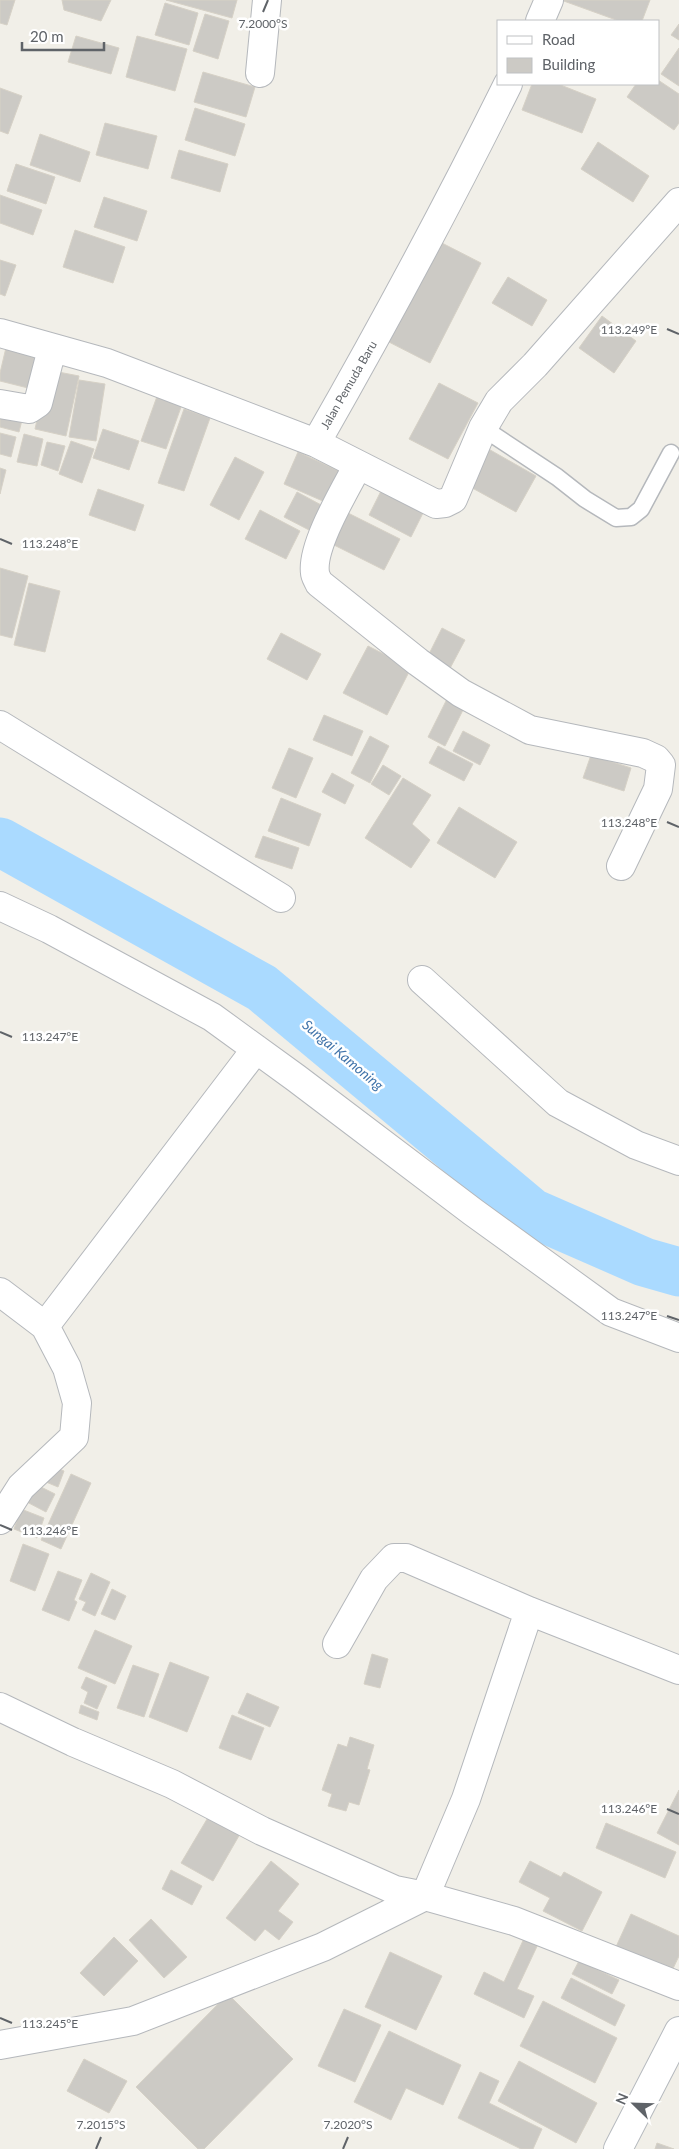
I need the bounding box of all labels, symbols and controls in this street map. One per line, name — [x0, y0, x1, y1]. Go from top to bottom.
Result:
text: 7.2000°S — [238, 16, 288, 31]
scale bar — [22, 20, 105, 52]
legend — [497, 20, 659, 85]
text: 20 m — [30, 27, 64, 45]
text: Road — [542, 30, 575, 48]
text: Building — [542, 55, 595, 73]
text: 113.249°E — [601, 322, 657, 337]
street label: Jalan Pemuda Baru — [317, 338, 380, 432]
text: 113.248°E — [22, 536, 78, 551]
text: 113.248°E — [601, 815, 657, 830]
water label: Sungai Kamoning — [299, 1016, 387, 1094]
text: 113.247°E — [22, 1029, 78, 1044]
text: 113.247°E — [601, 1308, 657, 1323]
text: 113.246°E — [22, 1523, 78, 1538]
text: 113.246°E — [601, 1801, 657, 1816]
text: 113.245°E — [22, 2016, 78, 2031]
north arrow — [609, 2079, 659, 2129]
text: N — [612, 2090, 632, 2107]
text: 7.2015°S — [76, 2117, 126, 2132]
text: 7.2020°S — [323, 2117, 373, 2132]

